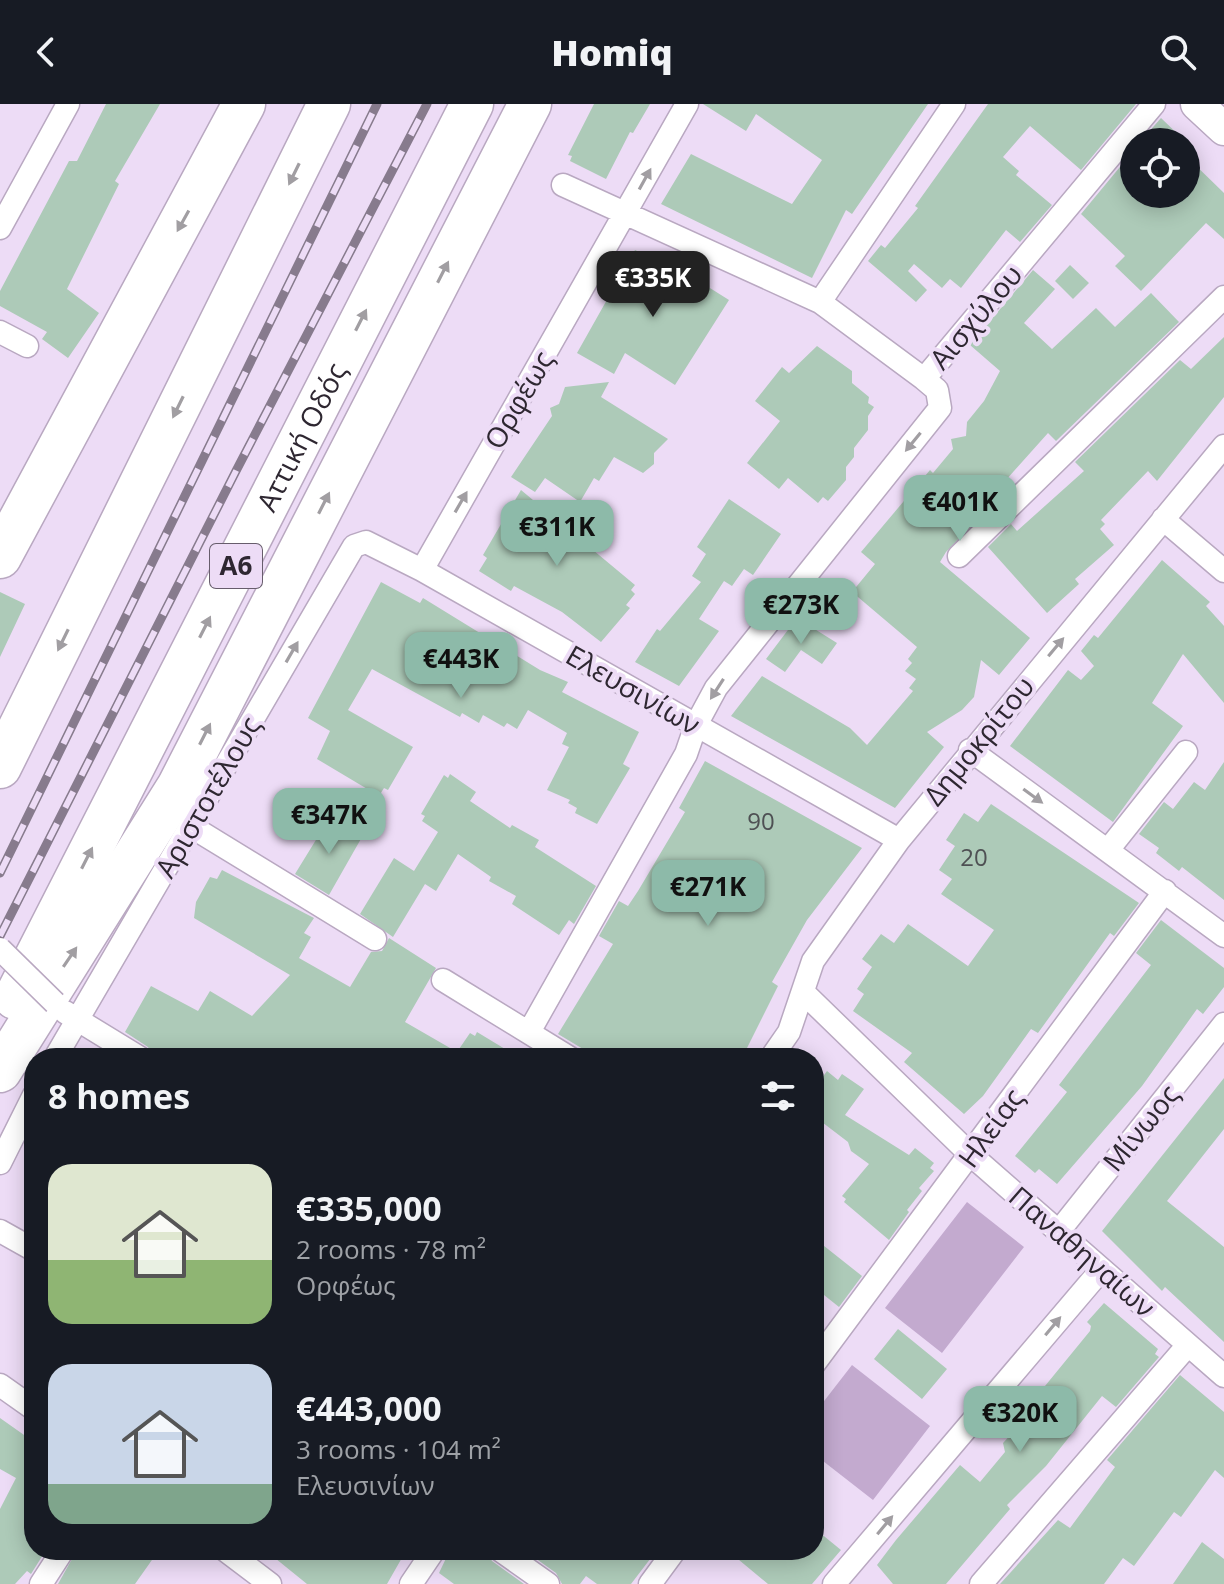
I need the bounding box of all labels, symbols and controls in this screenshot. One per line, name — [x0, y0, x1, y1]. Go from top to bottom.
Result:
text: Homiq — [551, 28, 673, 77]
icon: back — [24, 30, 68, 74]
icon: search — [1156, 30, 1200, 74]
map controls — [1120, 128, 1200, 208]
button: locate — [1120, 128, 1200, 208]
one-way arrow — [287, 162, 301, 185]
one-way arrow — [638, 168, 652, 190]
one-way arrow — [177, 209, 190, 232]
pin: €335K — [597, 251, 709, 319]
street label: Αισχύλου — [920, 256, 1030, 377]
text: €335K — [615, 259, 691, 295]
one-way arrow — [436, 261, 450, 284]
one-way arrow — [355, 309, 368, 332]
street label: Ορφέως — [475, 344, 561, 455]
street label: Αττική Οδός — [247, 356, 355, 517]
one-way arrow — [171, 395, 185, 418]
one-way arrow — [905, 431, 922, 452]
pin: €401K — [904, 475, 1016, 543]
text: €401K — [922, 483, 998, 519]
one-way arrow — [454, 491, 468, 513]
one-way arrow — [317, 492, 331, 515]
pin: €311K — [501, 500, 613, 568]
text: €311K — [519, 508, 595, 544]
road number: Α6 — [210, 544, 262, 588]
pin: €273K — [745, 578, 857, 646]
text: €273K — [763, 586, 839, 622]
one-way arrow — [198, 615, 212, 638]
one-way arrow — [56, 628, 70, 651]
pin: €443K — [405, 632, 517, 700]
street label: Ελευσινίων — [559, 635, 708, 743]
one-way arrow — [1047, 637, 1064, 657]
text: €443K — [423, 640, 499, 676]
one-way arrow — [285, 641, 299, 664]
street label: Δημοκρίτου — [914, 668, 1042, 813]
one-way arrow — [709, 678, 724, 699]
street label: Αριστοτέλους — [146, 709, 269, 884]
one-way arrow — [198, 723, 212, 746]
pin: €347K — [273, 788, 385, 856]
one-way arrow — [1023, 788, 1044, 803]
text: €347K — [291, 796, 367, 832]
house number: 90 — [747, 804, 775, 837]
house number: 20 — [960, 840, 988, 873]
one-way arrow — [80, 847, 93, 870]
pin: €271K — [652, 860, 764, 928]
text: €271K — [670, 868, 746, 904]
one-way arrow — [62, 946, 77, 967]
text: 8 homes — [48, 1073, 190, 1119]
icon: filters — [756, 1074, 800, 1118]
street label: Μίνωος — [1093, 1076, 1187, 1179]
street label: Ηλείας — [949, 1080, 1032, 1175]
street label: Παναθηναίων — [1002, 1177, 1164, 1325]
text: €335,000 — [296, 1185, 442, 1231]
icon: home — [112, 1196, 208, 1292]
text: 2 rooms · 78 m² — [296, 1231, 486, 1267]
text: Ορφέως — [296, 1267, 396, 1303]
one-way arrow — [1044, 1317, 1061, 1337]
text: €443,000 — [296, 1385, 442, 1431]
pin: €320K — [964, 1386, 1076, 1454]
text: €320K — [982, 1394, 1058, 1430]
icon: home — [112, 1396, 208, 1492]
text: 3 rooms · 104 m² — [296, 1431, 501, 1467]
text: Ελευσινίων — [296, 1467, 434, 1503]
one-way arrow — [876, 1515, 893, 1535]

